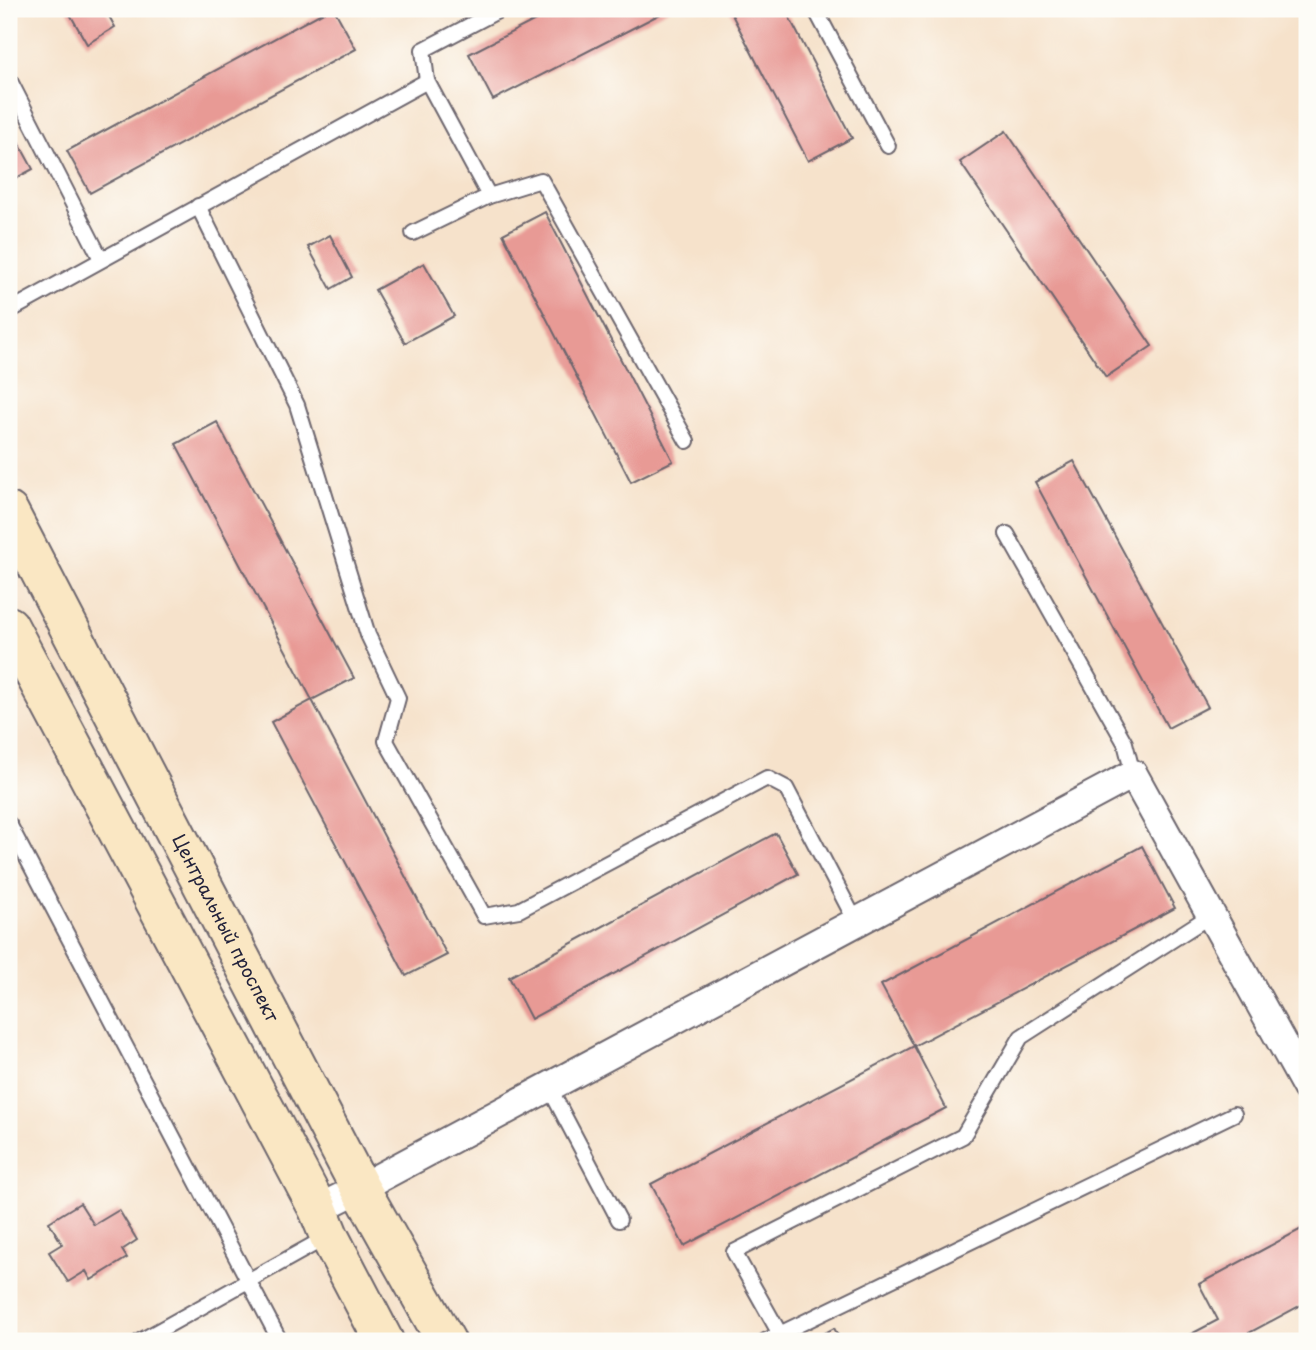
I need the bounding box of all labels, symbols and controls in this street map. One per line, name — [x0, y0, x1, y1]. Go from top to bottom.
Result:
street label: Центральный проспект — [166, 829, 287, 1026]

